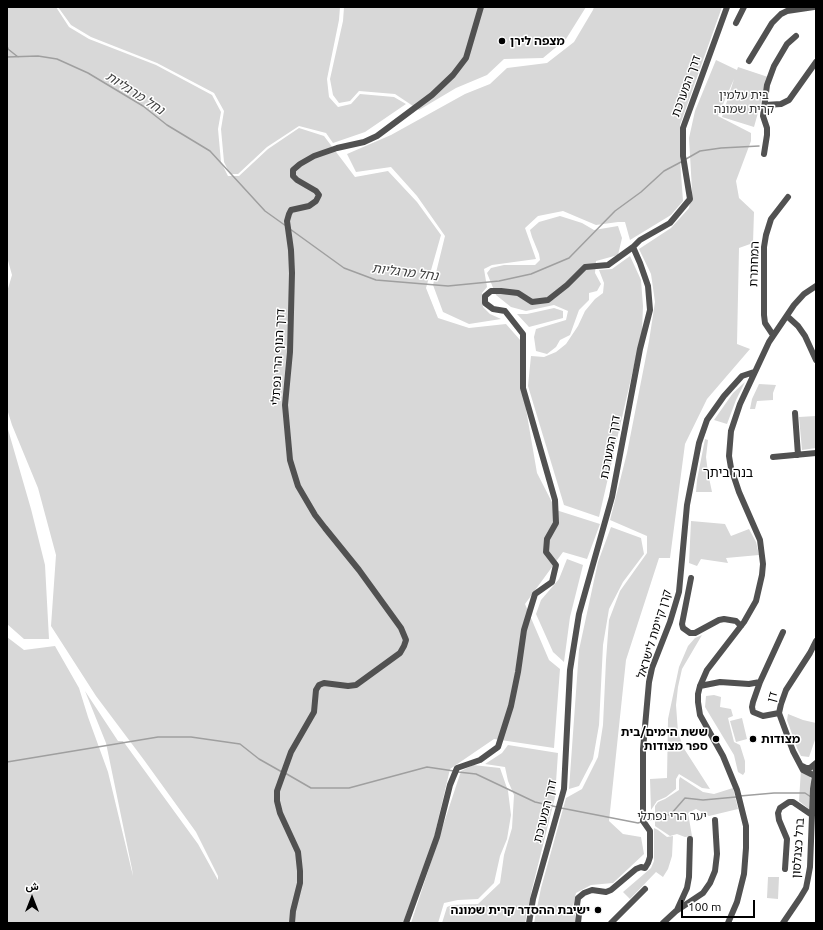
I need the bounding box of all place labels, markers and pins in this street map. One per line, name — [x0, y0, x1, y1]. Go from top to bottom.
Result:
place label: מצפה לירן — [510, 34, 565, 48]
marker: מצפה לירן — [497, 36, 507, 46]
place label: ששת הימים/בית ספר מצודות — [621, 725, 708, 753]
place label: מצודות — [761, 732, 800, 746]
marker: ששת הימים/בית ספר מצודות — [711, 734, 721, 744]
marker: מצודות — [748, 734, 758, 744]
place label: ישיבת ההסדר קרית שמונה — [451, 903, 590, 917]
marker: ישיבת ההסדר קרית שמונה — [593, 905, 603, 915]

